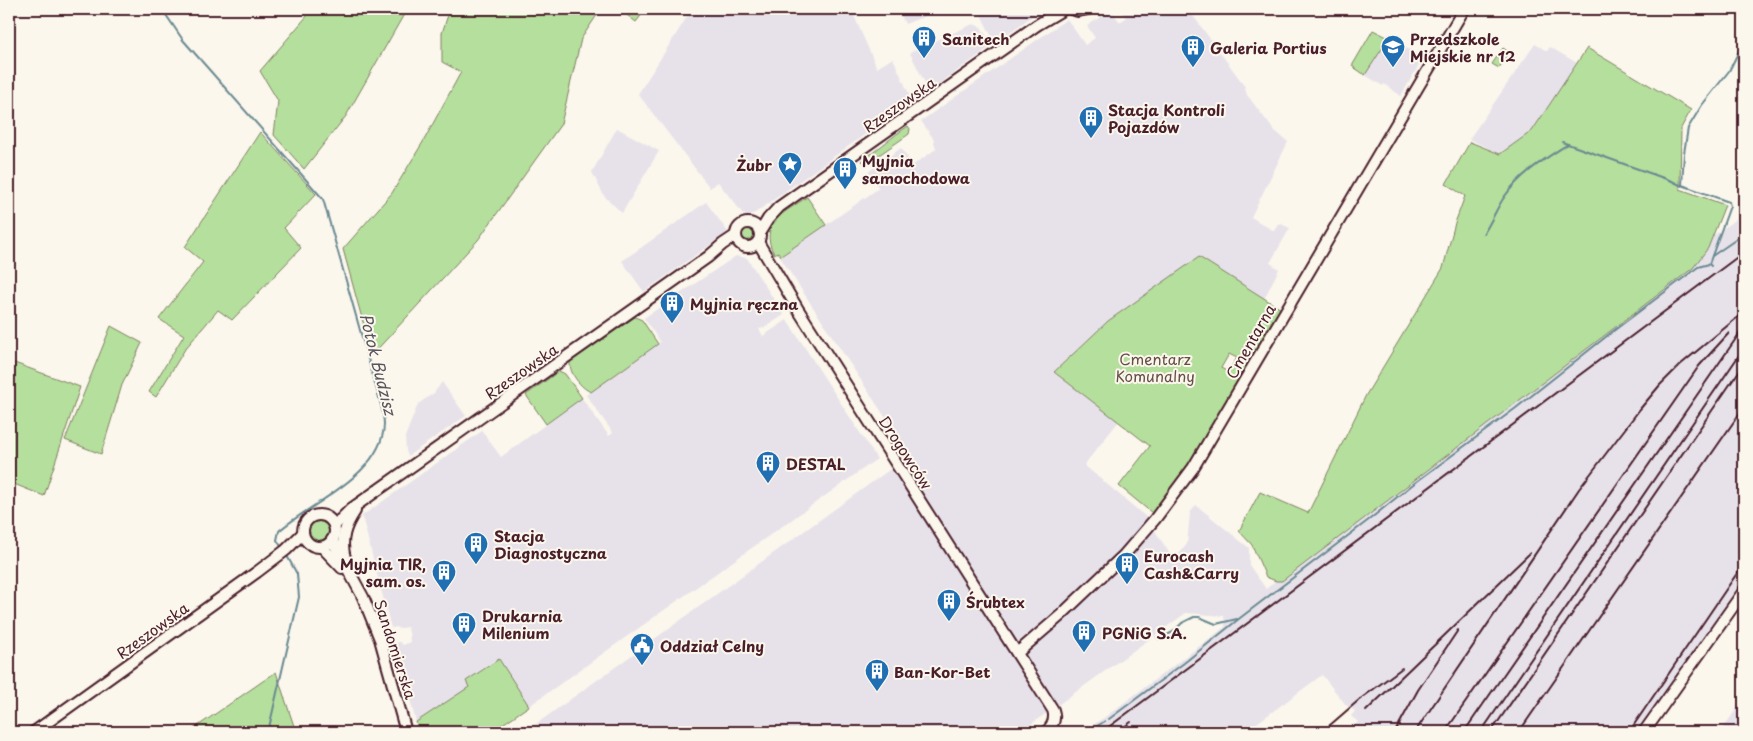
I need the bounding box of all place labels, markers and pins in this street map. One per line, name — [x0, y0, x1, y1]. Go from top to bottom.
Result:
building icon: Sanitech — [911, 25, 937, 59]
place label: Sanitech — [942, 27, 1009, 50]
place label: Przedszkole Miejskie nr 12 — [1410, 27, 1516, 67]
building icon: Galeria Portius — [1180, 34, 1206, 68]
school or university icon: Przedszkole Miejskie nr 12 — [1380, 34, 1406, 68]
place label: Galeria Portius — [1210, 36, 1327, 59]
place label: Stacja Kontroli Pojazdów — [1108, 98, 1225, 138]
building icon: Stacja Kontroli Pojazdów — [1078, 105, 1104, 139]
place label: Myjnia samochodowa — [862, 149, 970, 189]
place icon: Żubr — [777, 151, 803, 185]
place label: Żubr — [736, 153, 772, 176]
building icon: Myjnia samochodowa — [832, 156, 858, 190]
building icon: Myjnia ręczna — [659, 290, 685, 324]
place label: Myjnia ręczna — [690, 292, 799, 315]
building icon: DESTAL — [755, 450, 781, 484]
place label: DESTAL — [786, 452, 846, 475]
place label: Stacja Diagnostyczna — [494, 524, 607, 564]
building icon: Stacja Diagnostyczna — [463, 531, 489, 565]
place label: Eurocash Cash&Carry — [1144, 544, 1239, 584]
building icon: Eurocash Cash&Carry — [1114, 551, 1140, 585]
place label: Myjnia TIR, sam. os. — [340, 552, 426, 592]
building icon: Myjnia TIR, sam. os. — [431, 559, 457, 593]
building icon: Śrubtex — [936, 588, 962, 622]
place label: Śrubtex — [966, 590, 1025, 613]
place label: Drukarnia Milenium — [482, 604, 563, 644]
building icon: Drukarnia Milenium — [451, 611, 477, 645]
building icon: PGNiG S.A. — [1071, 619, 1097, 653]
place label: PGNiG S.A. — [1102, 621, 1187, 644]
public building icon: Oddział Celny — [629, 632, 655, 666]
place label: Oddział Celny — [660, 634, 764, 657]
building icon: Ban-Kor-Bet — [864, 658, 890, 692]
place label: Ban-Kor-Bet — [894, 660, 990, 683]

